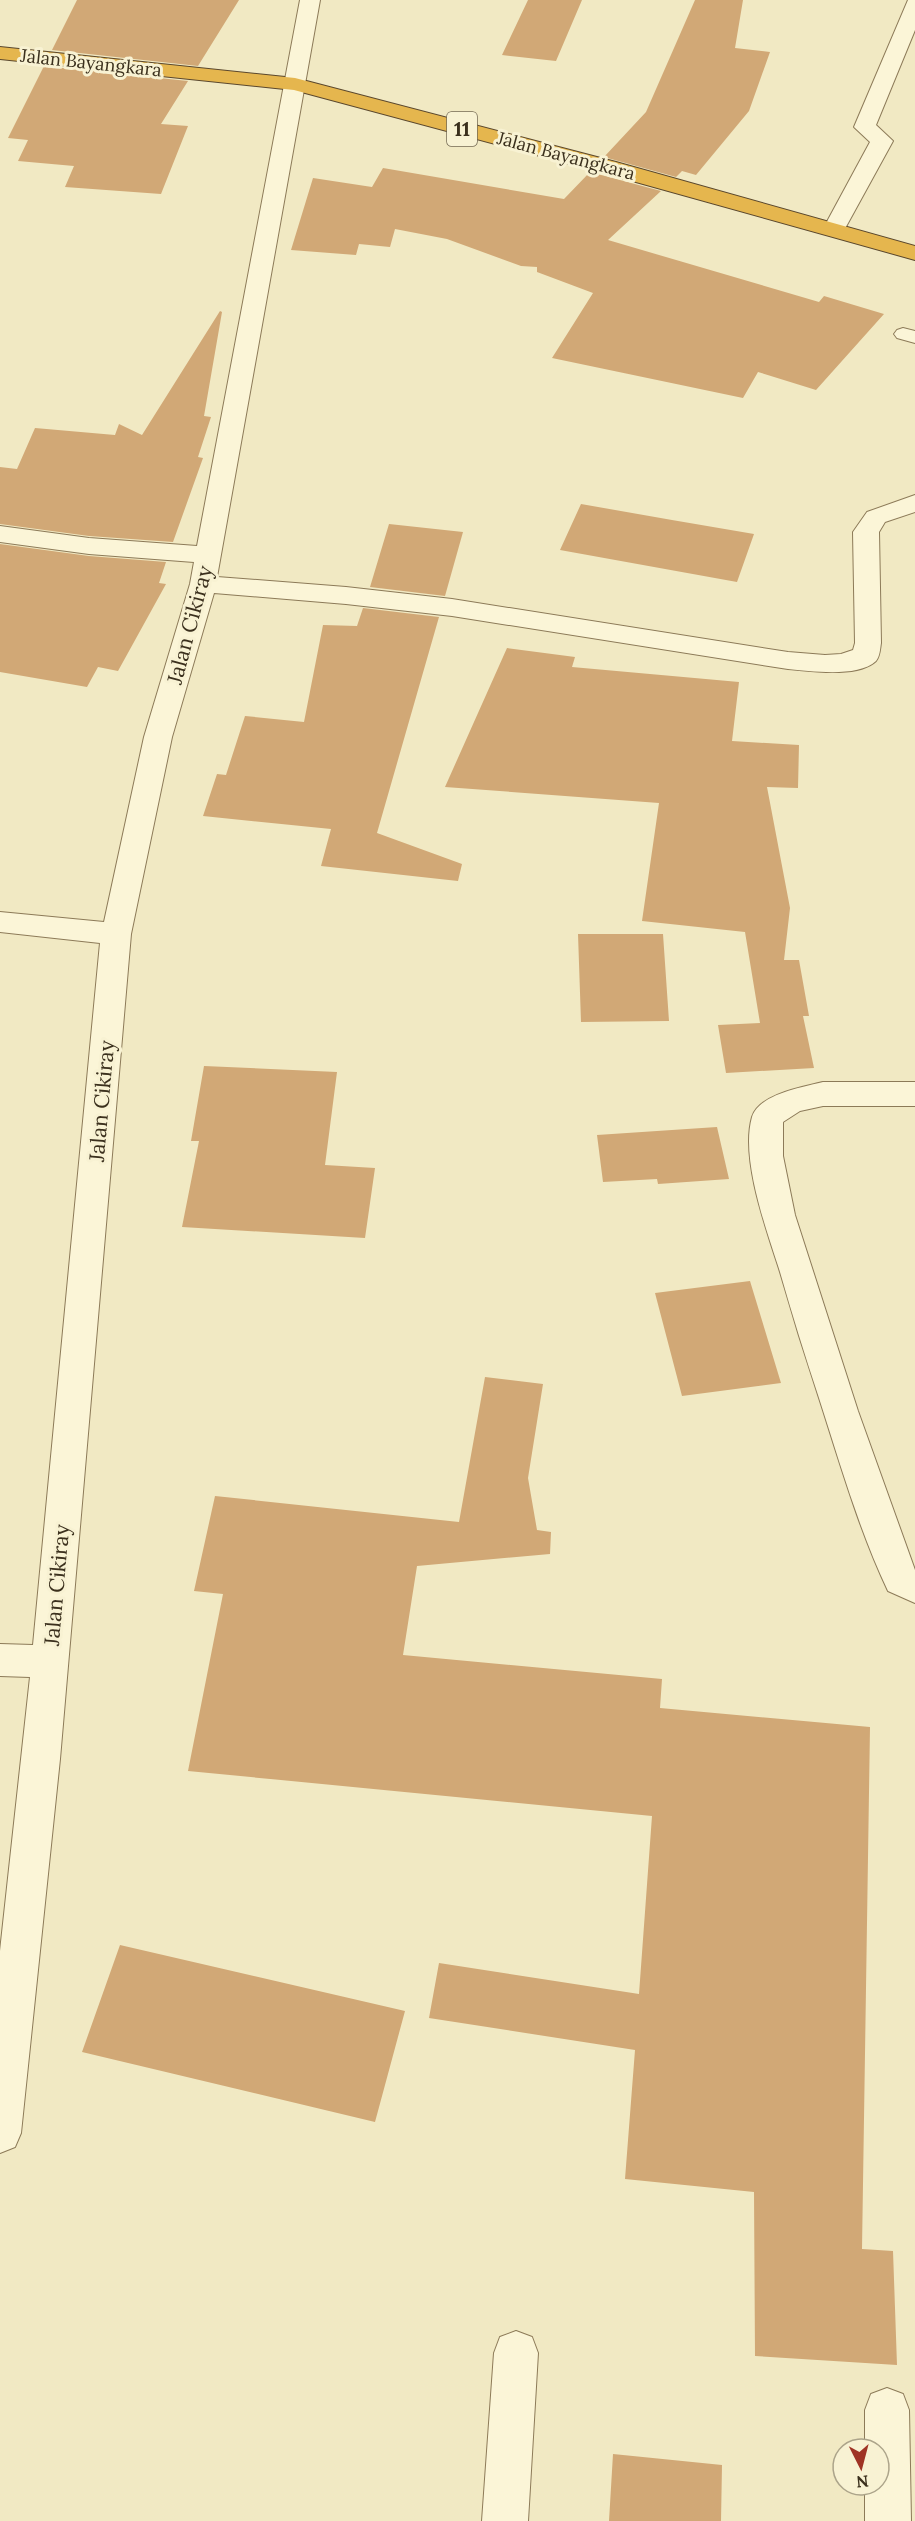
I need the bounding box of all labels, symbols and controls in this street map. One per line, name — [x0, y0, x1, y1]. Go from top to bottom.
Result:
street label: Jalan Bayangkara — [18, 44, 163, 81]
road number: 11 — [447, 112, 477, 146]
street label: Jalan Bayangkara — [494, 126, 638, 185]
street label: Jalan Cikiray — [160, 563, 218, 688]
street label: Jalan Cikiray — [83, 1039, 120, 1164]
street label: Jalan Cikiray — [38, 1523, 75, 1648]
north arrow — [831, 2437, 891, 2497]
text: N — [855, 2471, 870, 2493]

